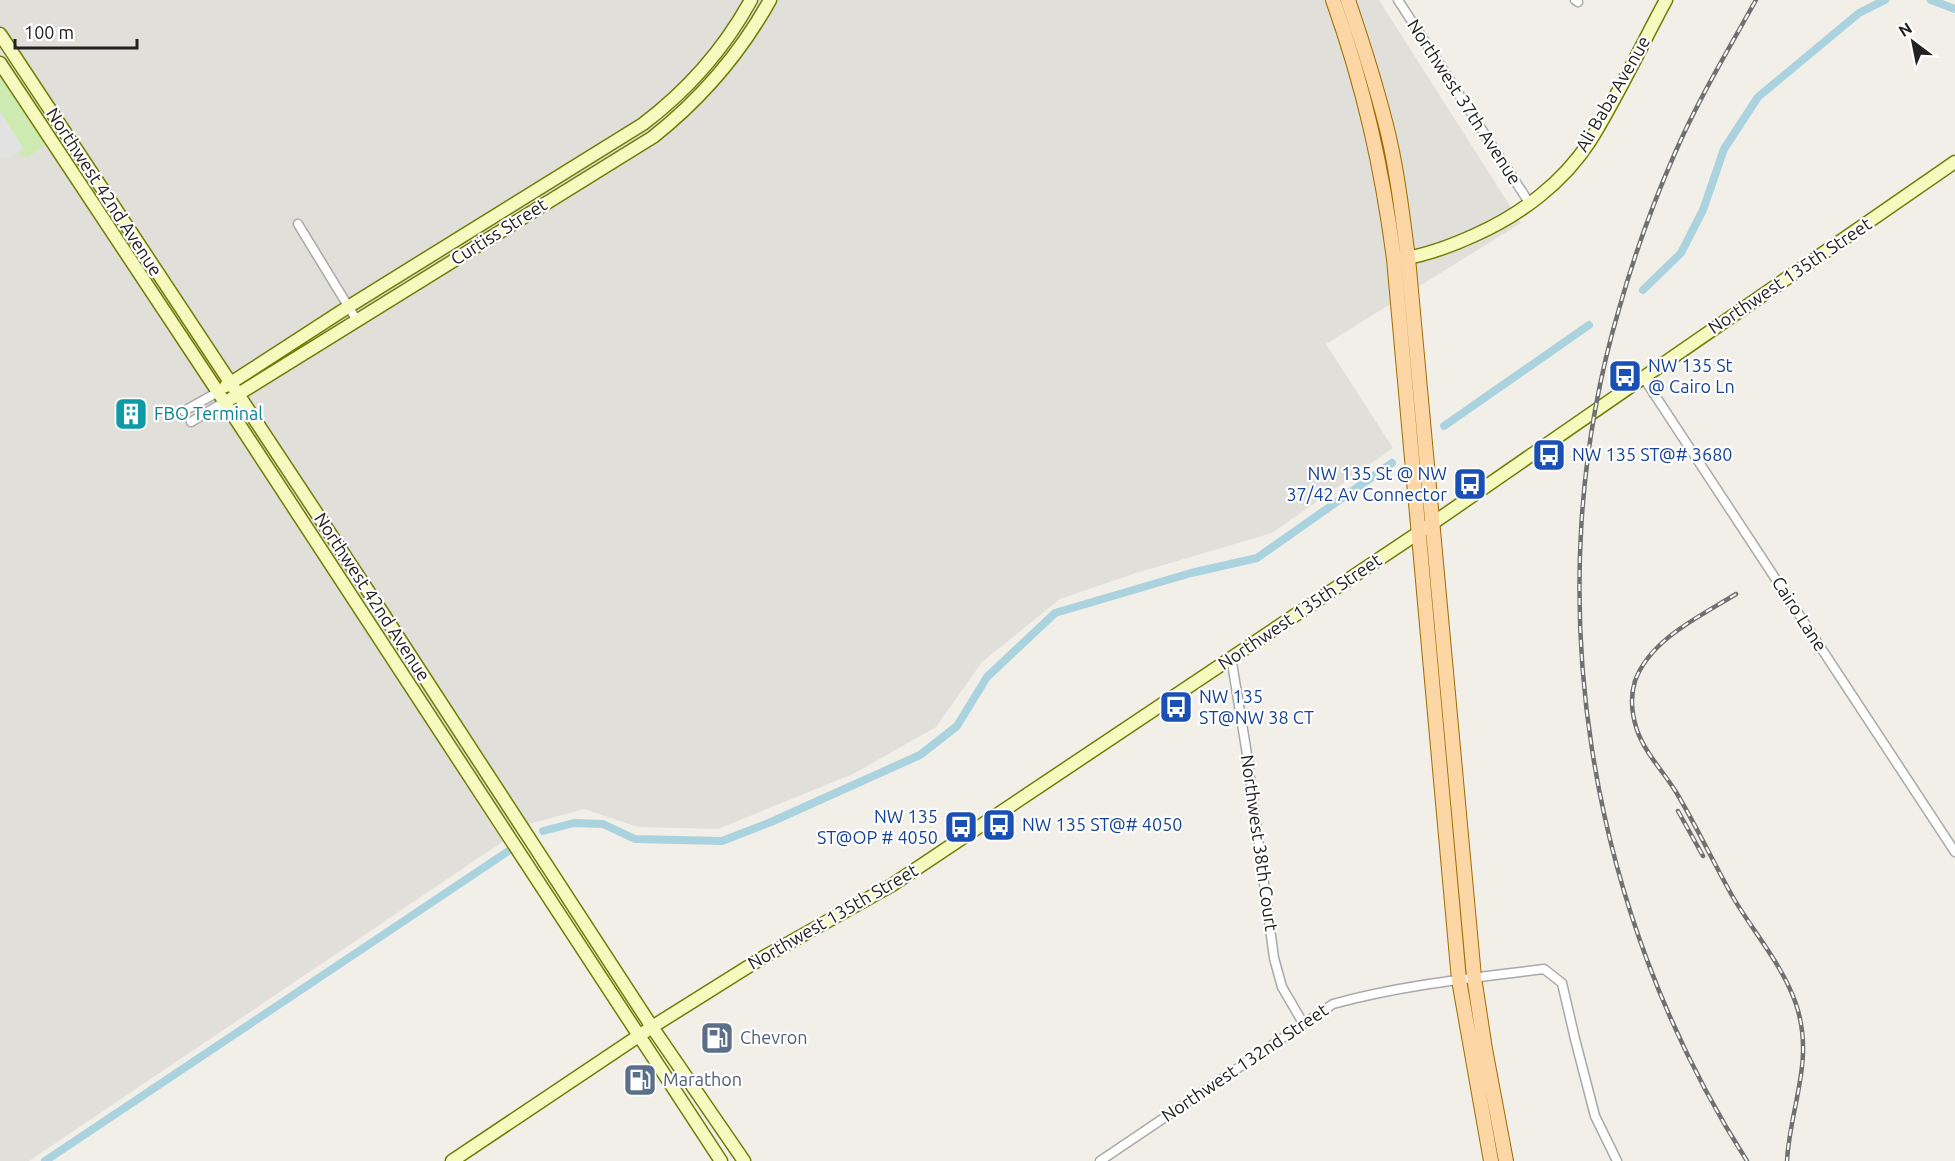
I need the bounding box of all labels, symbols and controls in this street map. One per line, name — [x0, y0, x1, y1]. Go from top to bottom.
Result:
scale bar — [15, 12, 136, 50]
north arrow — [1883, 12, 1943, 72]
street label: Northwest 37th Avenue — [1404, 15, 1526, 188]
text: N — [1895, 18, 1915, 40]
text: 100 m — [24, 22, 74, 42]
street label: Ali Baba Avenue — [1571, 32, 1653, 155]
street label: Northwest 42nd Avenue — [43, 104, 167, 279]
street label: Curtiss Street — [447, 194, 550, 269]
street label: Northwest 135th Street — [1704, 213, 1875, 337]
place label: NW 135 St @ Cairo Ln — [1648, 355, 1735, 396]
bus stop icon: NW 135 St @ Cairo Ln — [1607, 358, 1643, 394]
building icon: FBO Terminal — [113, 396, 149, 432]
place label: FBO Terminal — [154, 403, 263, 423]
bus stop icon: NW 135 ST@# 3680 — [1531, 437, 1567, 473]
place label: NW 135 ST@# 3680 — [1572, 444, 1732, 464]
place label: NW 135 St @ NW 37/42 Av Connector — [1286, 463, 1447, 504]
bus stop icon: NW 135 St @ NW 37/42 Av Connector — [1452, 466, 1488, 502]
street label: Northwest 42nd Avenue — [311, 509, 435, 684]
street label: Northwest 135th Street — [1214, 549, 1385, 673]
street label: Cairo Lane — [1768, 572, 1831, 654]
place label: NW 135 ST@NW 38 CT — [1199, 686, 1314, 727]
bus stop icon: NW 135 ST@NW 38 CT — [1158, 689, 1194, 725]
street label: Northwest 38th Court — [1238, 753, 1282, 932]
place label: NW 135 ST@OP # 4050 — [817, 806, 938, 847]
bus stop icon: NW 135 ST@# 4050 — [981, 807, 1017, 843]
bus stop icon: NW 135 ST@OP # 4050 — [943, 809, 979, 845]
place label: NW 135 ST@# 4050 — [1022, 814, 1182, 834]
street label: Northwest 135th Street — [744, 859, 921, 973]
street label: Northwest 132nd Street — [1158, 999, 1331, 1125]
fuel station icon: Chevron — [699, 1020, 735, 1056]
place label: Chevron — [740, 1027, 808, 1047]
fuel station icon: Marathon — [622, 1062, 658, 1098]
place label: Marathon — [663, 1069, 742, 1089]

